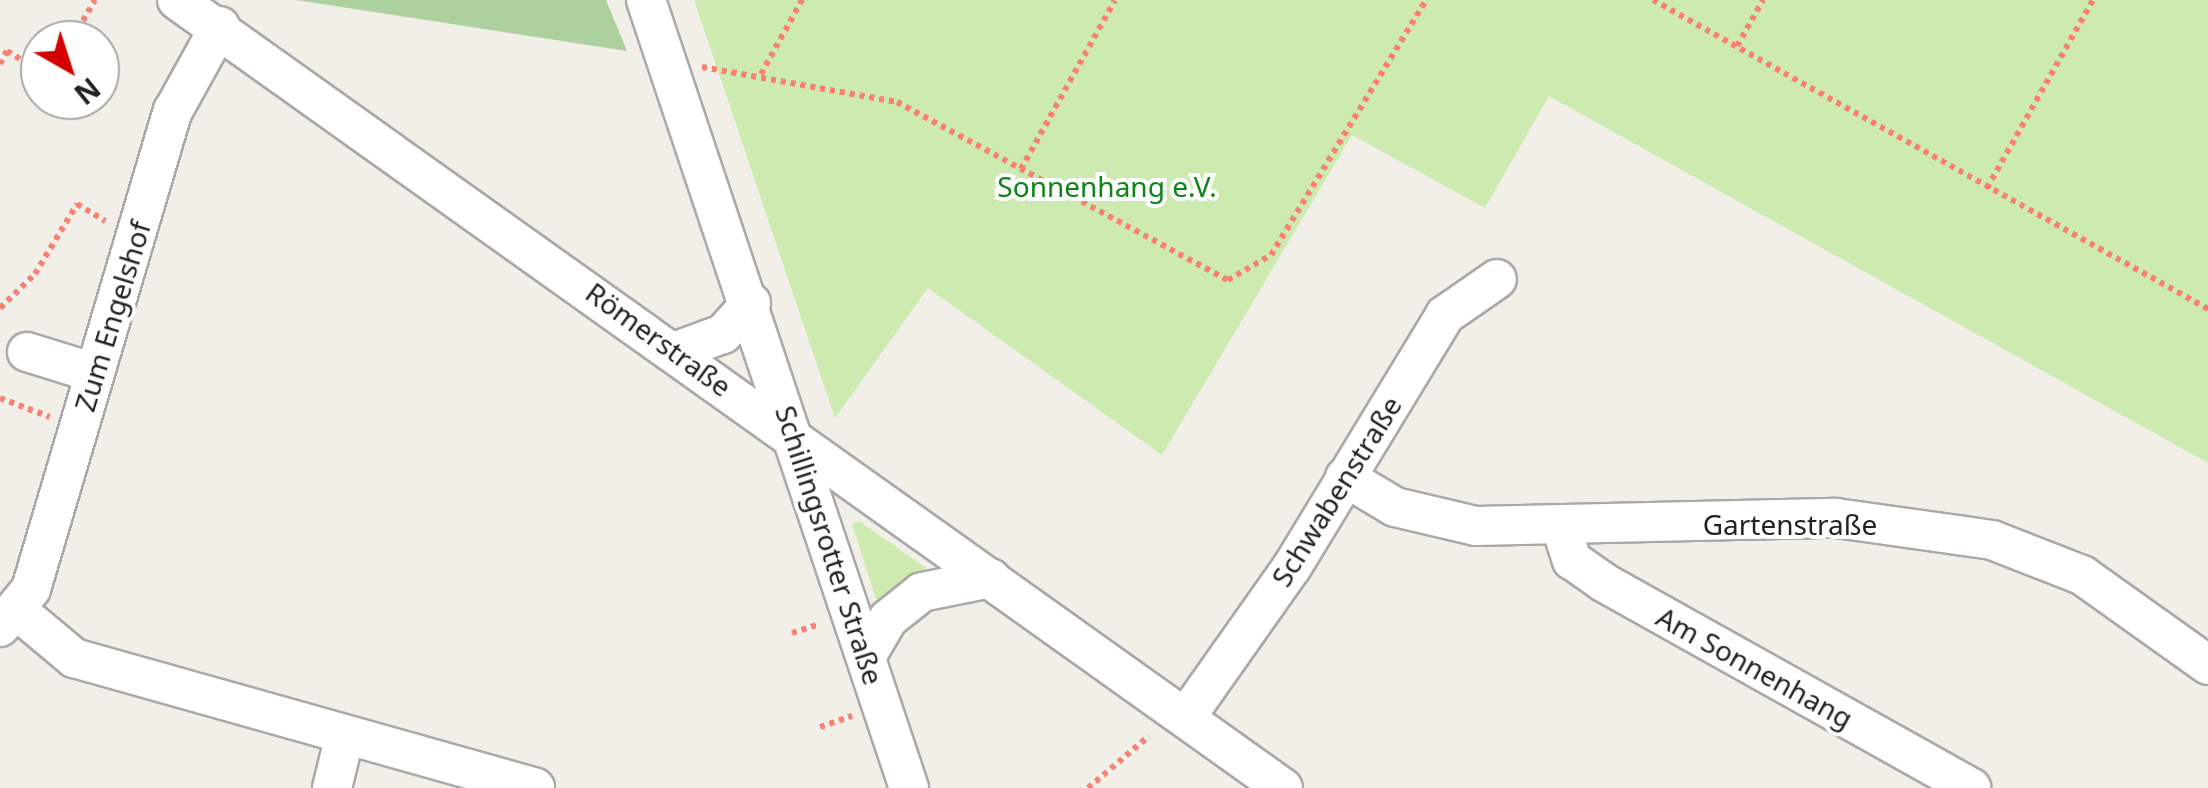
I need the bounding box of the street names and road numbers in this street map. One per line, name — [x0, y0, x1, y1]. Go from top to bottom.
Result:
street label: Zum Engelshof — [67, 217, 157, 415]
street label: Römerstraße — [580, 275, 738, 403]
street label: Schwabenstraße — [1264, 390, 1408, 592]
street label: Schillingsrotter Straße — [769, 401, 891, 689]
street label: Gartenstraße — [1703, 507, 1877, 541]
street label: Am Sonnenhang — [1651, 599, 1859, 735]

